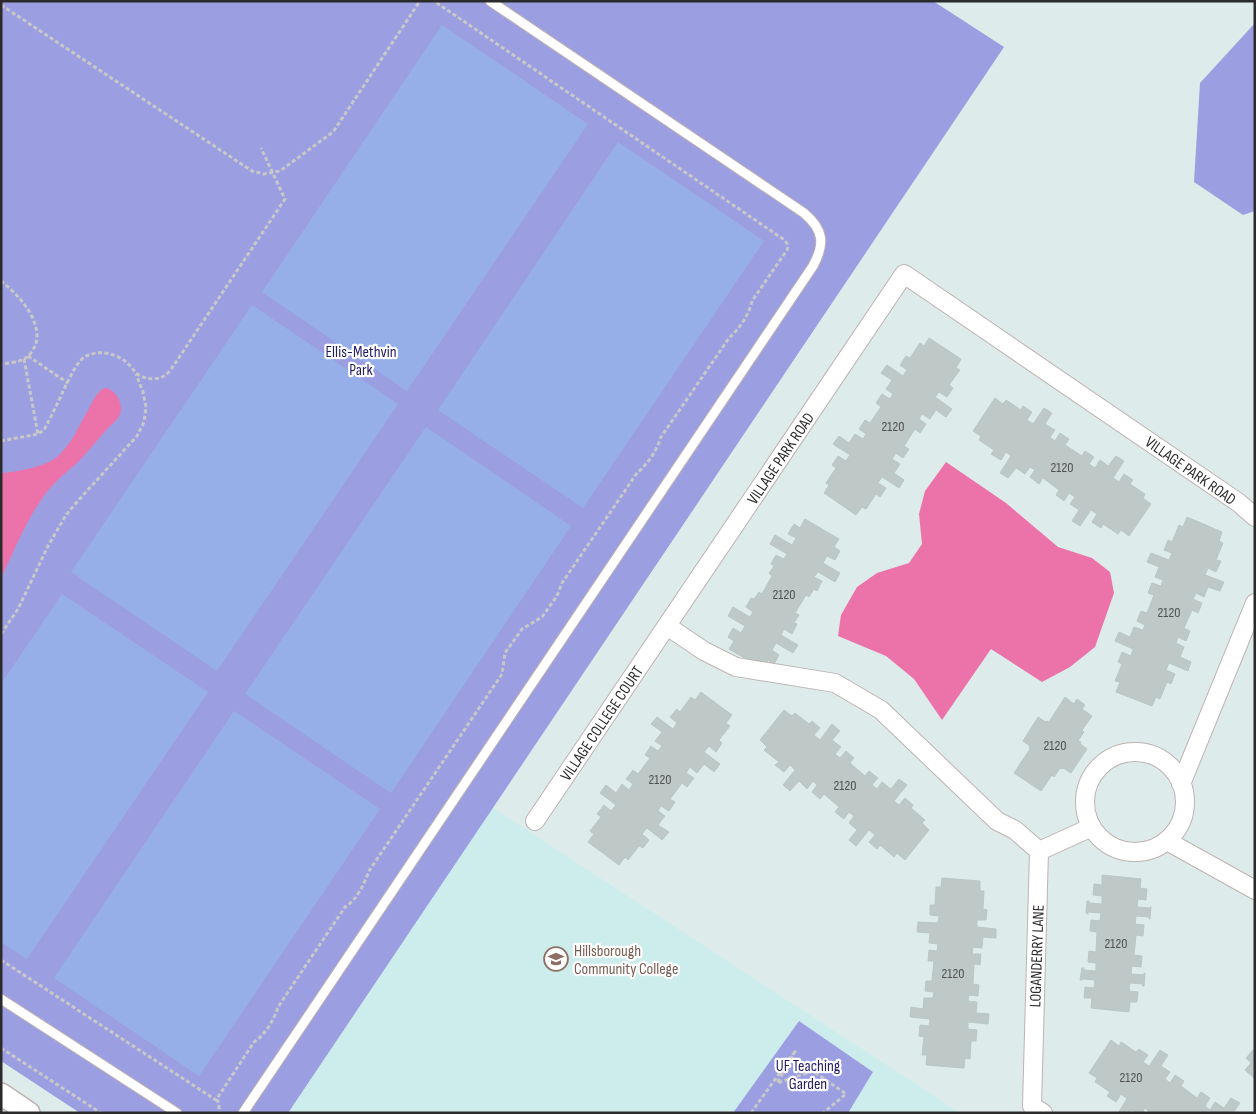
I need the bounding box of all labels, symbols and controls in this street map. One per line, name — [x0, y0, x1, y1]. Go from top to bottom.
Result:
park label: Ellis-Methvin Park — [325, 343, 397, 380]
street label: VILLAGE PARK ROAD — [744, 409, 819, 508]
house number: 2120 — [882, 418, 904, 435]
street label: VILLAGE PARK ROAD — [1141, 433, 1239, 510]
house number: 2120 — [1051, 459, 1073, 476]
house number: 2120 — [773, 586, 795, 603]
house number: 2120 — [1158, 604, 1180, 621]
street label: VILLAGE COLLEGE COURT — [557, 662, 648, 785]
house number: 2120 — [1044, 737, 1066, 754]
house number: 2120 — [649, 771, 671, 788]
house number: 2120 — [834, 777, 856, 794]
street label: LOGANDERRY LANE — [1026, 905, 1049, 1008]
house number: 2120 — [1105, 935, 1127, 952]
place label: Hillsborough Community College — [574, 942, 678, 979]
school or university icon: Hillsborough Community College — [543, 946, 569, 972]
house number: 2120 — [942, 965, 964, 982]
park label: UF Teaching Garden — [776, 1057, 840, 1094]
house number: 2120 — [1120, 1069, 1142, 1086]

